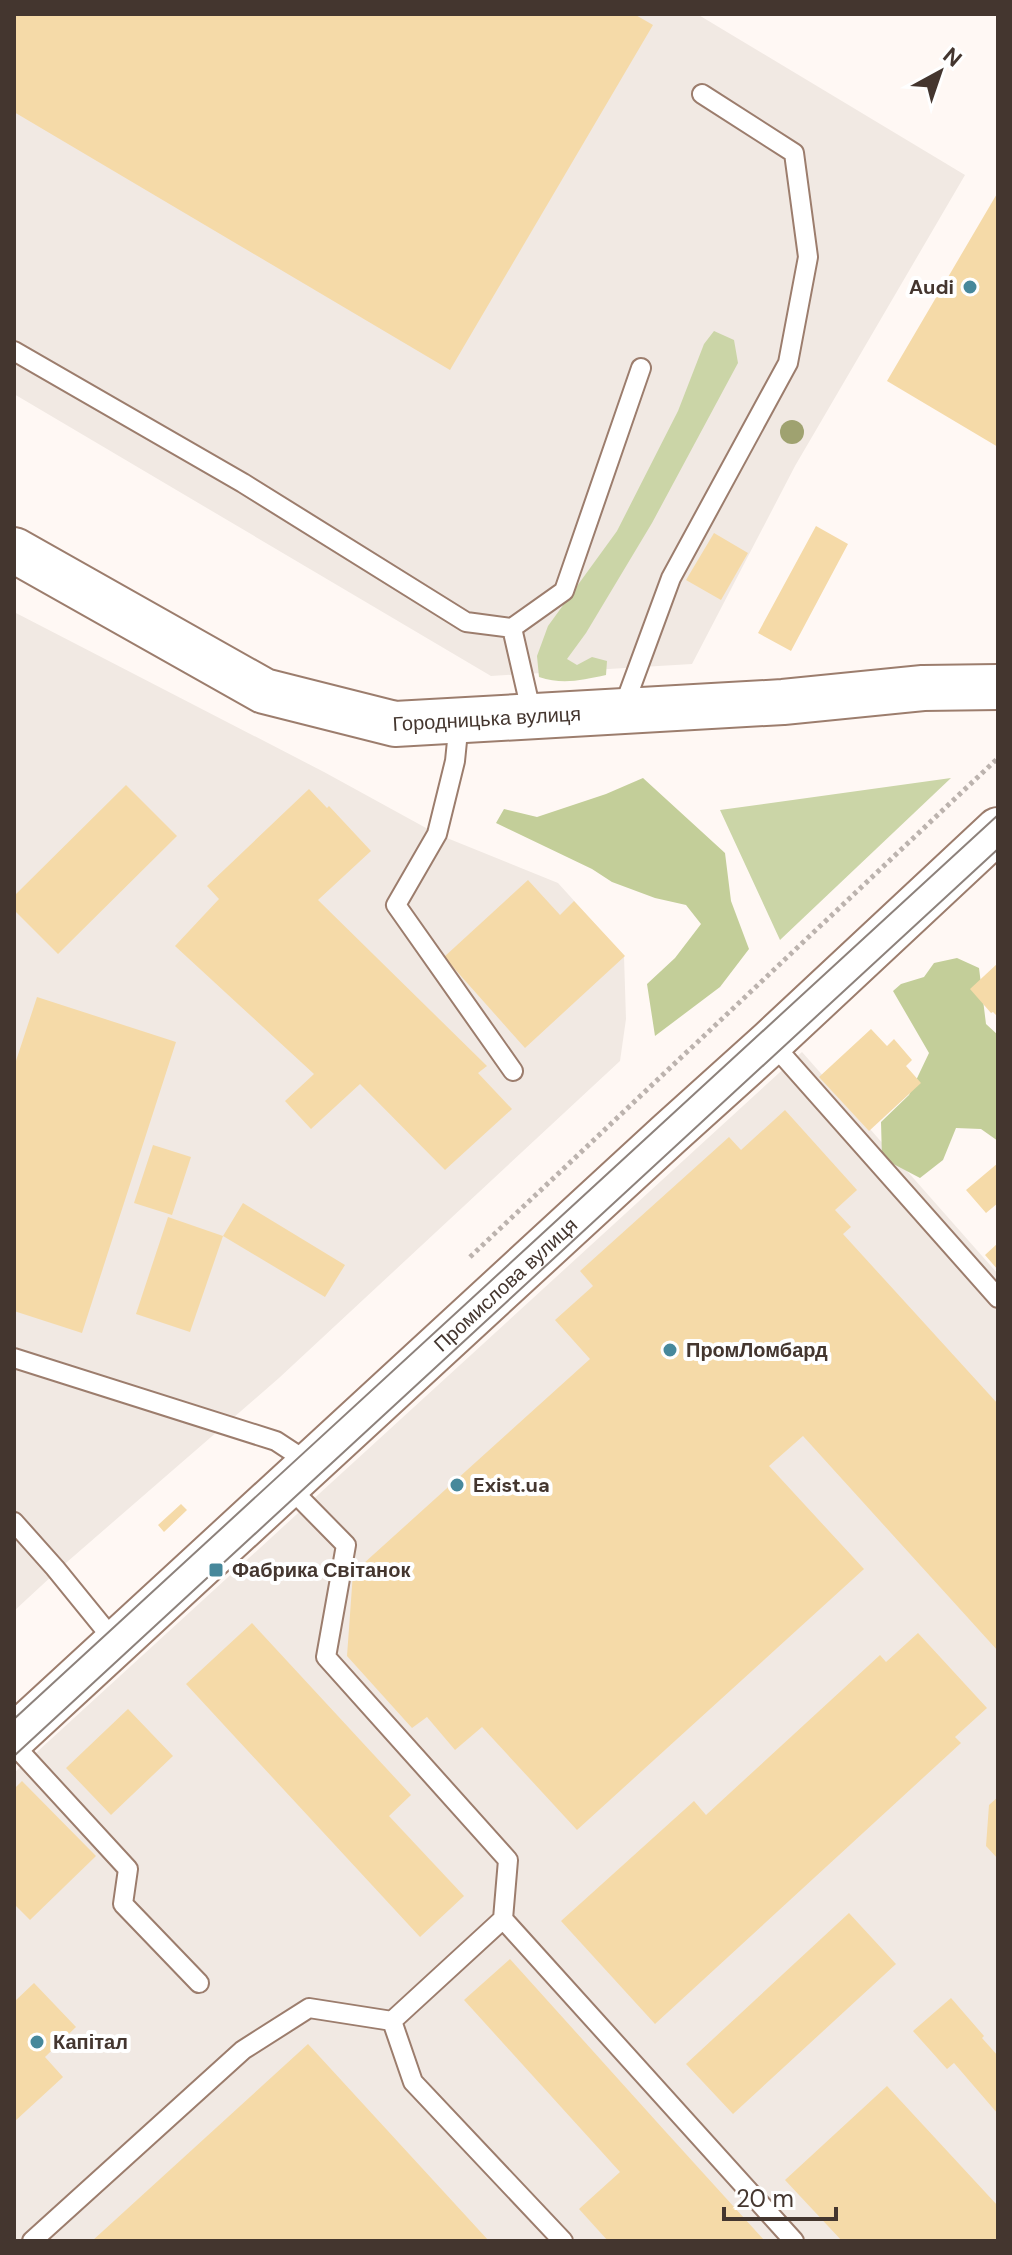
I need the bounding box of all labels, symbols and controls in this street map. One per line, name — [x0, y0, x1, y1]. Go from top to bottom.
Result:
north arrow — [900, 32, 980, 112]
text: N — [937, 41, 968, 73]
place label: Audi — [909, 274, 954, 300]
marker: Audi — [961, 278, 979, 296]
street label: Городницька вулиця — [392, 700, 582, 737]
street label: Промислова вулиця — [428, 1212, 583, 1357]
place label: ПромЛомбард — [686, 1337, 828, 1363]
marker: ПромЛомбард — [661, 1341, 679, 1359]
place label: Exist.ua — [473, 1472, 550, 1498]
marker: Exist.ua — [448, 1476, 466, 1494]
place label: Фабрика Світанок — [232, 1557, 411, 1583]
marker: Фабрика Світанок — [207, 1561, 225, 1579]
place label: Капітал — [53, 2029, 128, 2055]
marker: Капітал — [28, 2033, 46, 2051]
scale bar — [724, 2171, 836, 2221]
text: 20 m — [736, 2183, 794, 2214]

